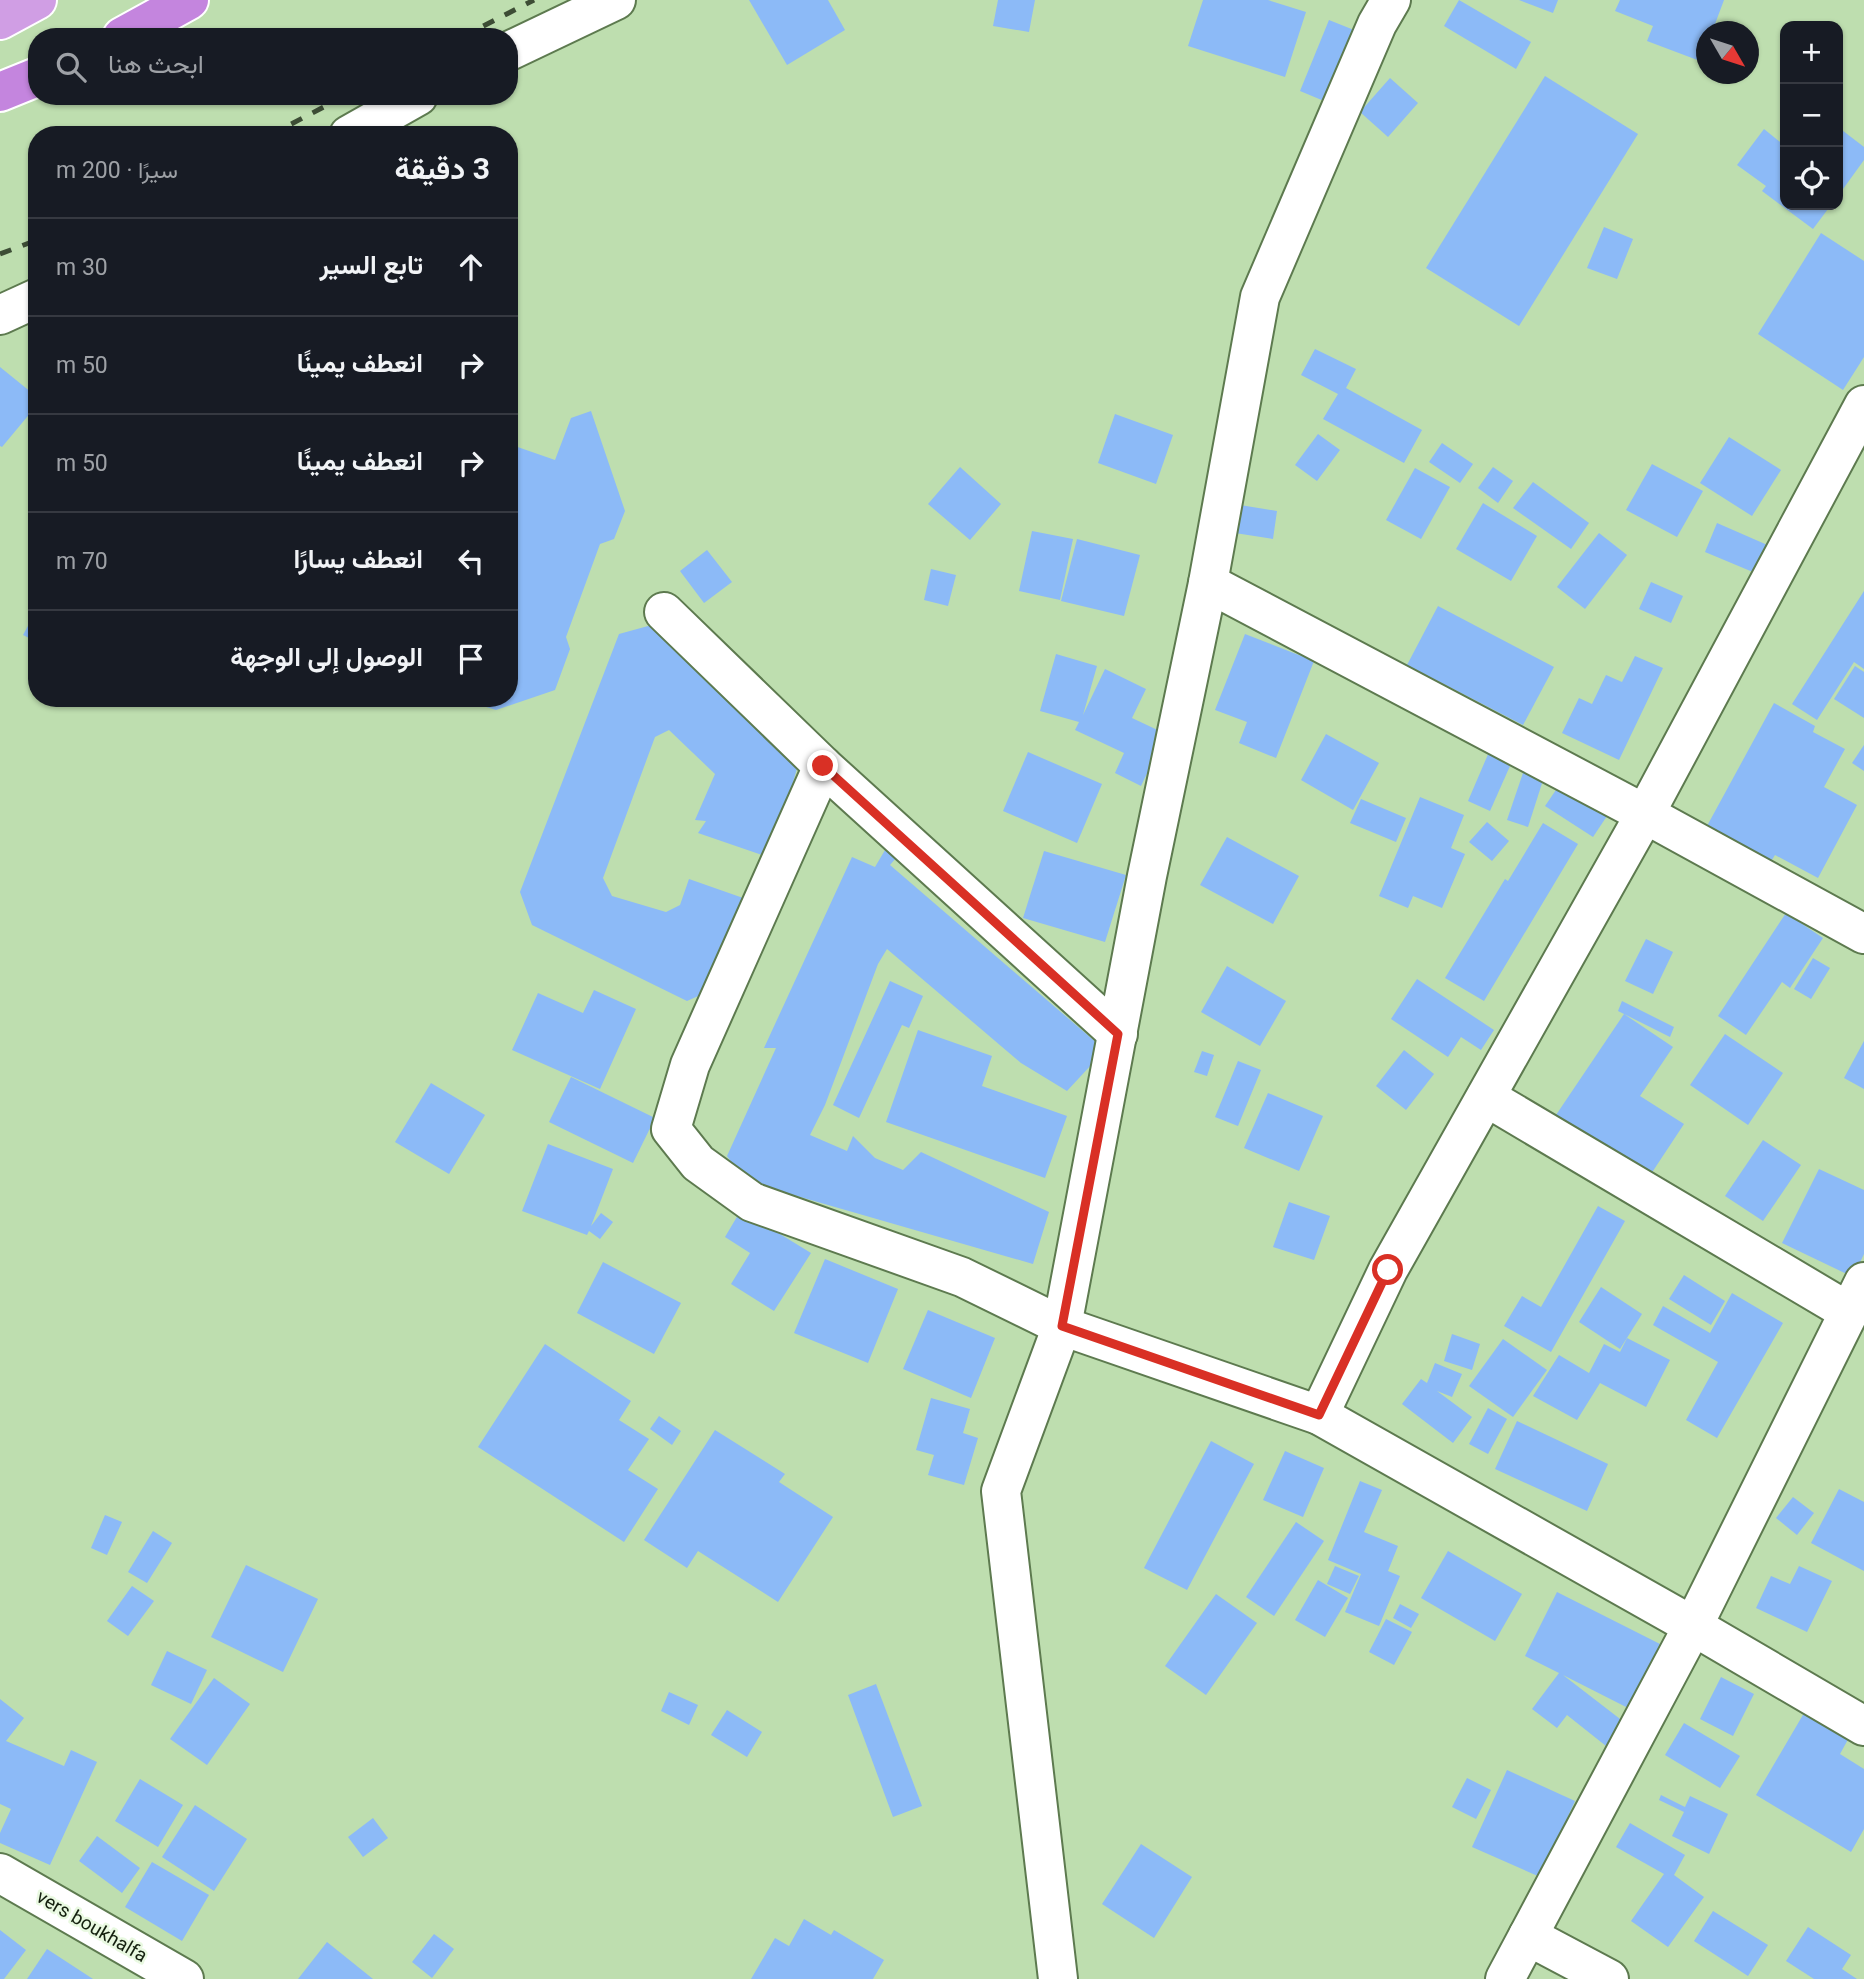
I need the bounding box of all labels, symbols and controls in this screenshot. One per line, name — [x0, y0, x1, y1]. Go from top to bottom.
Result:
north arrow — [1696, 21, 1759, 84]
map controls — [1780, 21, 1843, 210]
button: + — [1780, 21, 1843, 84]
search box — [28, 28, 518, 105]
icon: search — [52, 48, 90, 86]
text: ابحث هنا — [108, 49, 204, 79]
button: − — [1780, 84, 1843, 147]
button: locate — [1780, 147, 1843, 210]
text: 3 دقيقة — [395, 151, 490, 186]
text: سيرًا · 200 m — [56, 157, 178, 184]
icon: ahead — [452, 248, 490, 286]
text: تابع السير — [320, 250, 423, 280]
text: 30 m — [56, 254, 108, 281]
icon: right — [452, 346, 490, 384]
text: انعطف يمينًا — [297, 348, 423, 378]
text: 50 m — [56, 352, 108, 379]
icon: right — [452, 444, 490, 482]
text: انعطف يمينًا — [297, 446, 423, 476]
text: 50 m — [56, 450, 108, 477]
icon: left — [452, 542, 490, 580]
text: انعطف يسارًا — [293, 544, 423, 574]
text: 70 m — [56, 548, 108, 575]
icon: arrive — [452, 640, 490, 678]
text: الوصول إلى الوجهة — [230, 642, 423, 672]
route end — [807, 750, 838, 781]
route start — [1372, 1254, 1403, 1285]
street label: vers boukhalfa — [33, 1885, 151, 1967]

